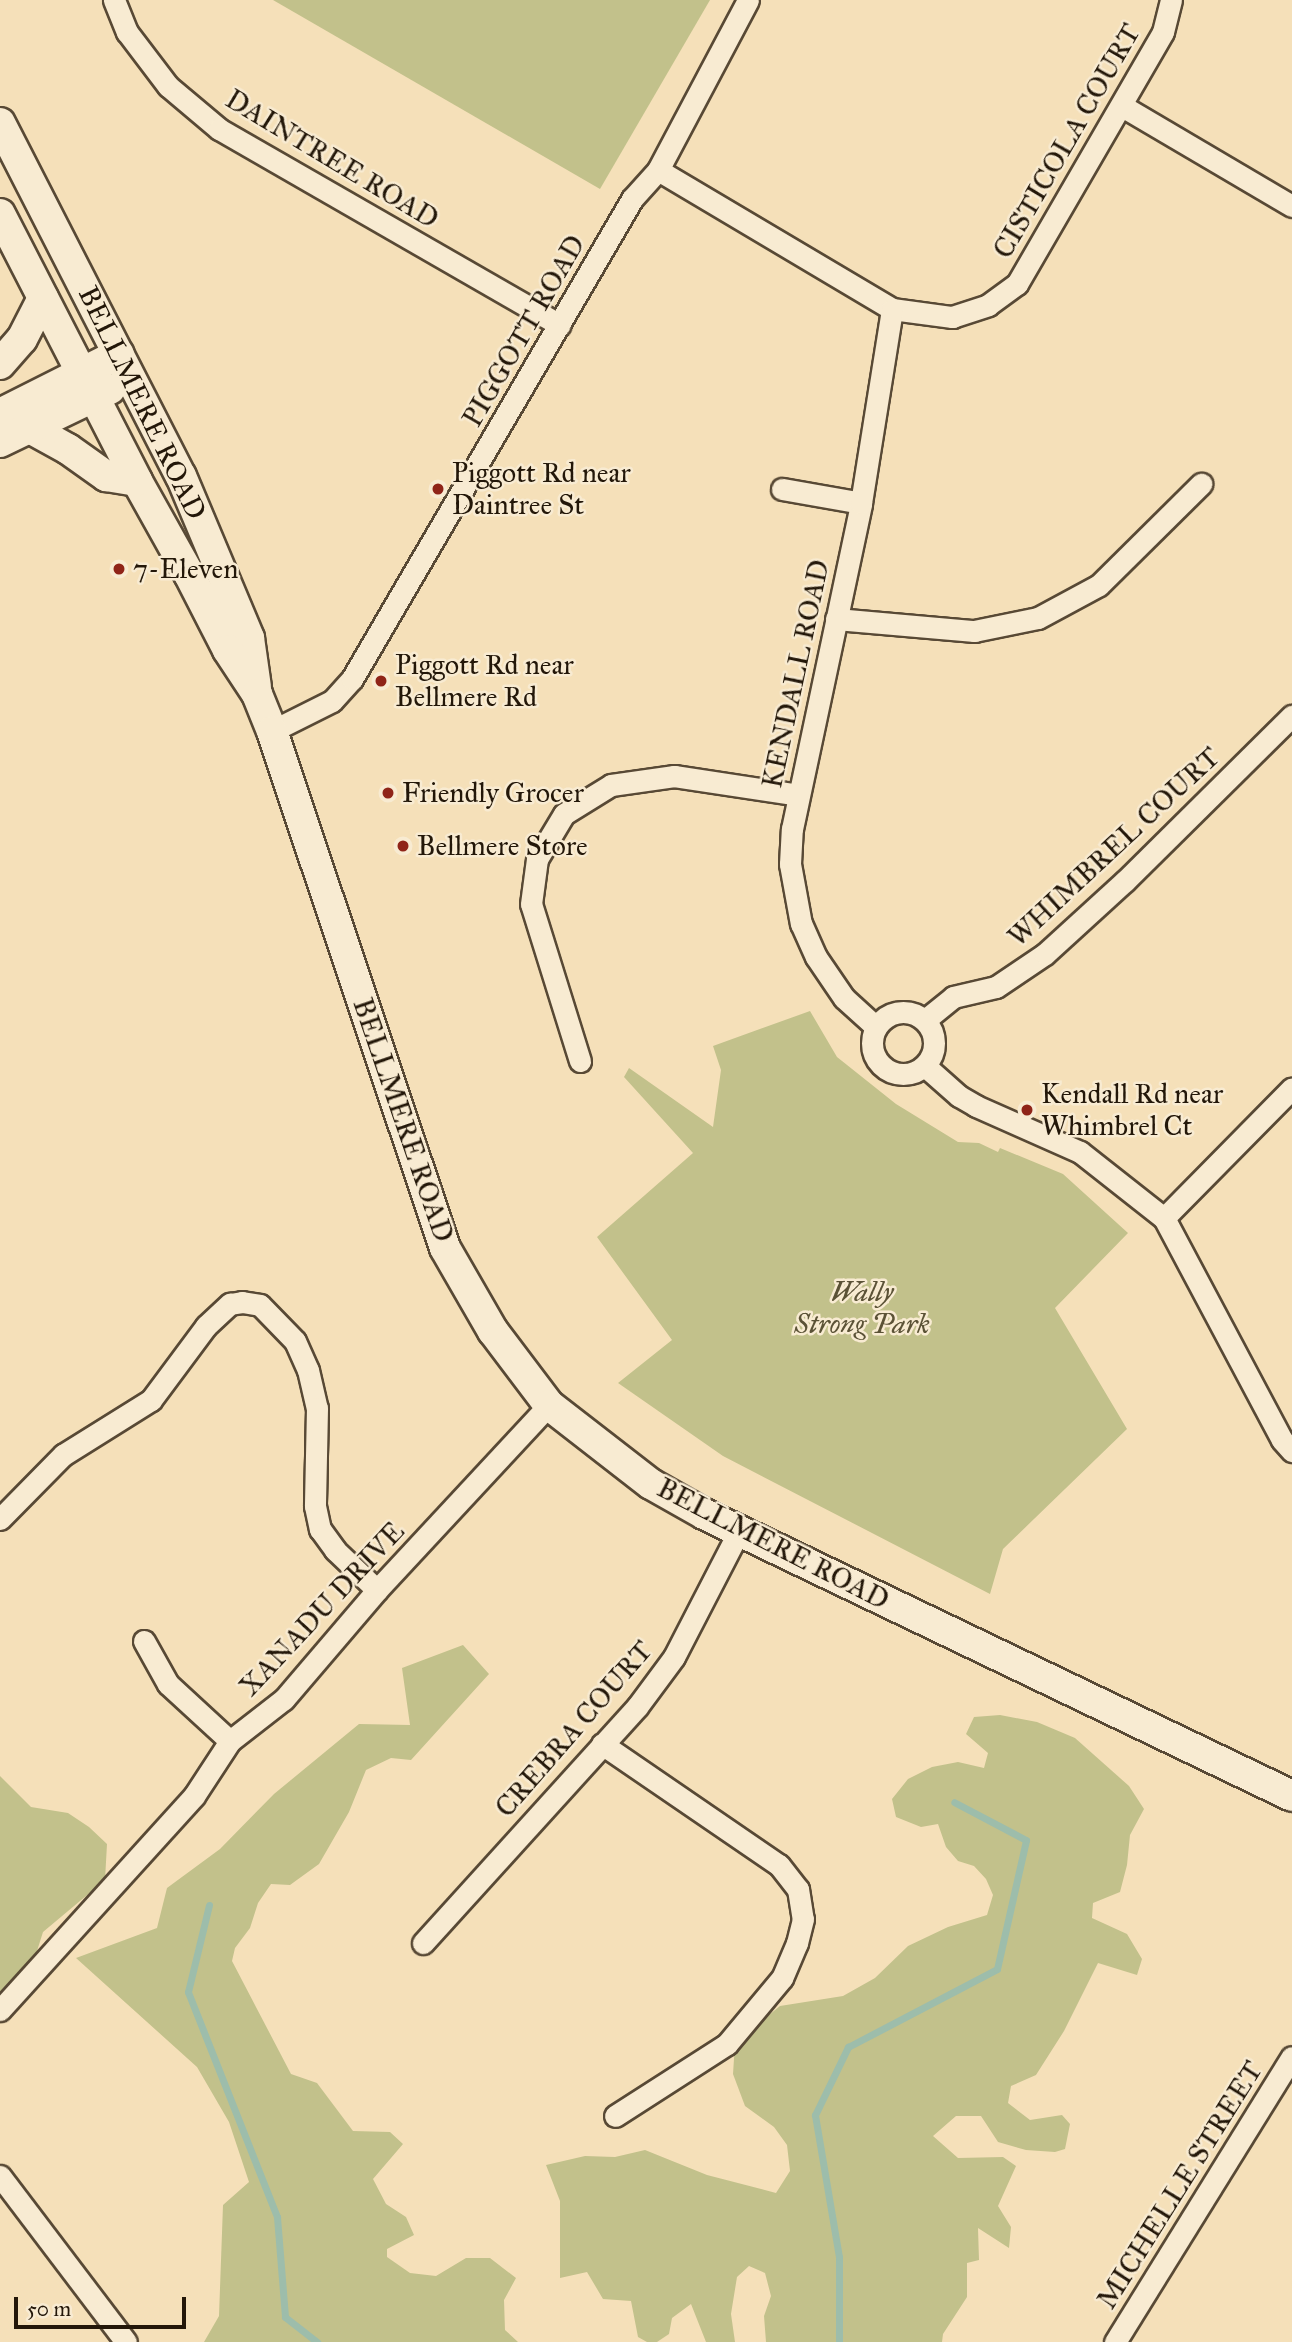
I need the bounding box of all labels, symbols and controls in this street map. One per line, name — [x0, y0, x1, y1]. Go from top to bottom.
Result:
street label: CISTICOLA COURT — [986, 18, 1148, 264]
street label: DAINTREE ROAD — [220, 82, 444, 236]
street label: PIGGOTT ROAD — [456, 229, 592, 433]
street label: BELLMERE ROAD — [71, 281, 213, 525]
place label: Piggott Rd near Daintree St — [452, 456, 631, 522]
marker: Piggott Rd near Daintree St — [430, 481, 446, 497]
place label: 7-Eleven — [133, 552, 238, 586]
street label: KENDALL ROAD — [755, 557, 837, 791]
marker: 7-Eleven — [111, 561, 127, 577]
place label: Piggott Rd near Bellmere Rd — [395, 648, 574, 714]
marker: Piggott Rd near Bellmere Rd — [373, 673, 389, 689]
street label: WHIMBREL COURT — [1001, 740, 1227, 954]
place label: Friendly Grocer — [402, 776, 584, 810]
marker: Friendly Grocer — [380, 785, 396, 801]
place label: Bellmere Store — [417, 829, 588, 863]
marker: Bellmere Store — [395, 838, 411, 854]
street label: BELLMERE ROAD — [346, 994, 460, 1246]
place label: Kendall Rd near Whimbrel Ct — [1041, 1077, 1223, 1143]
marker: Kendall Rd near Whimbrel Ct — [1019, 1102, 1035, 1118]
park label: Wally Strong Park — [794, 1275, 930, 1341]
street label: BELLMERE ROAD — [652, 1471, 894, 1617]
street label: XANADU DRIVE — [233, 1515, 411, 1703]
street label: CREBRA COURT — [488, 1634, 660, 1824]
street label: MICHELLE STREET — [1090, 2055, 1270, 2315]
scale bar — [18, 2282, 189, 2326]
text: 50 m — [27, 2296, 71, 2322]

